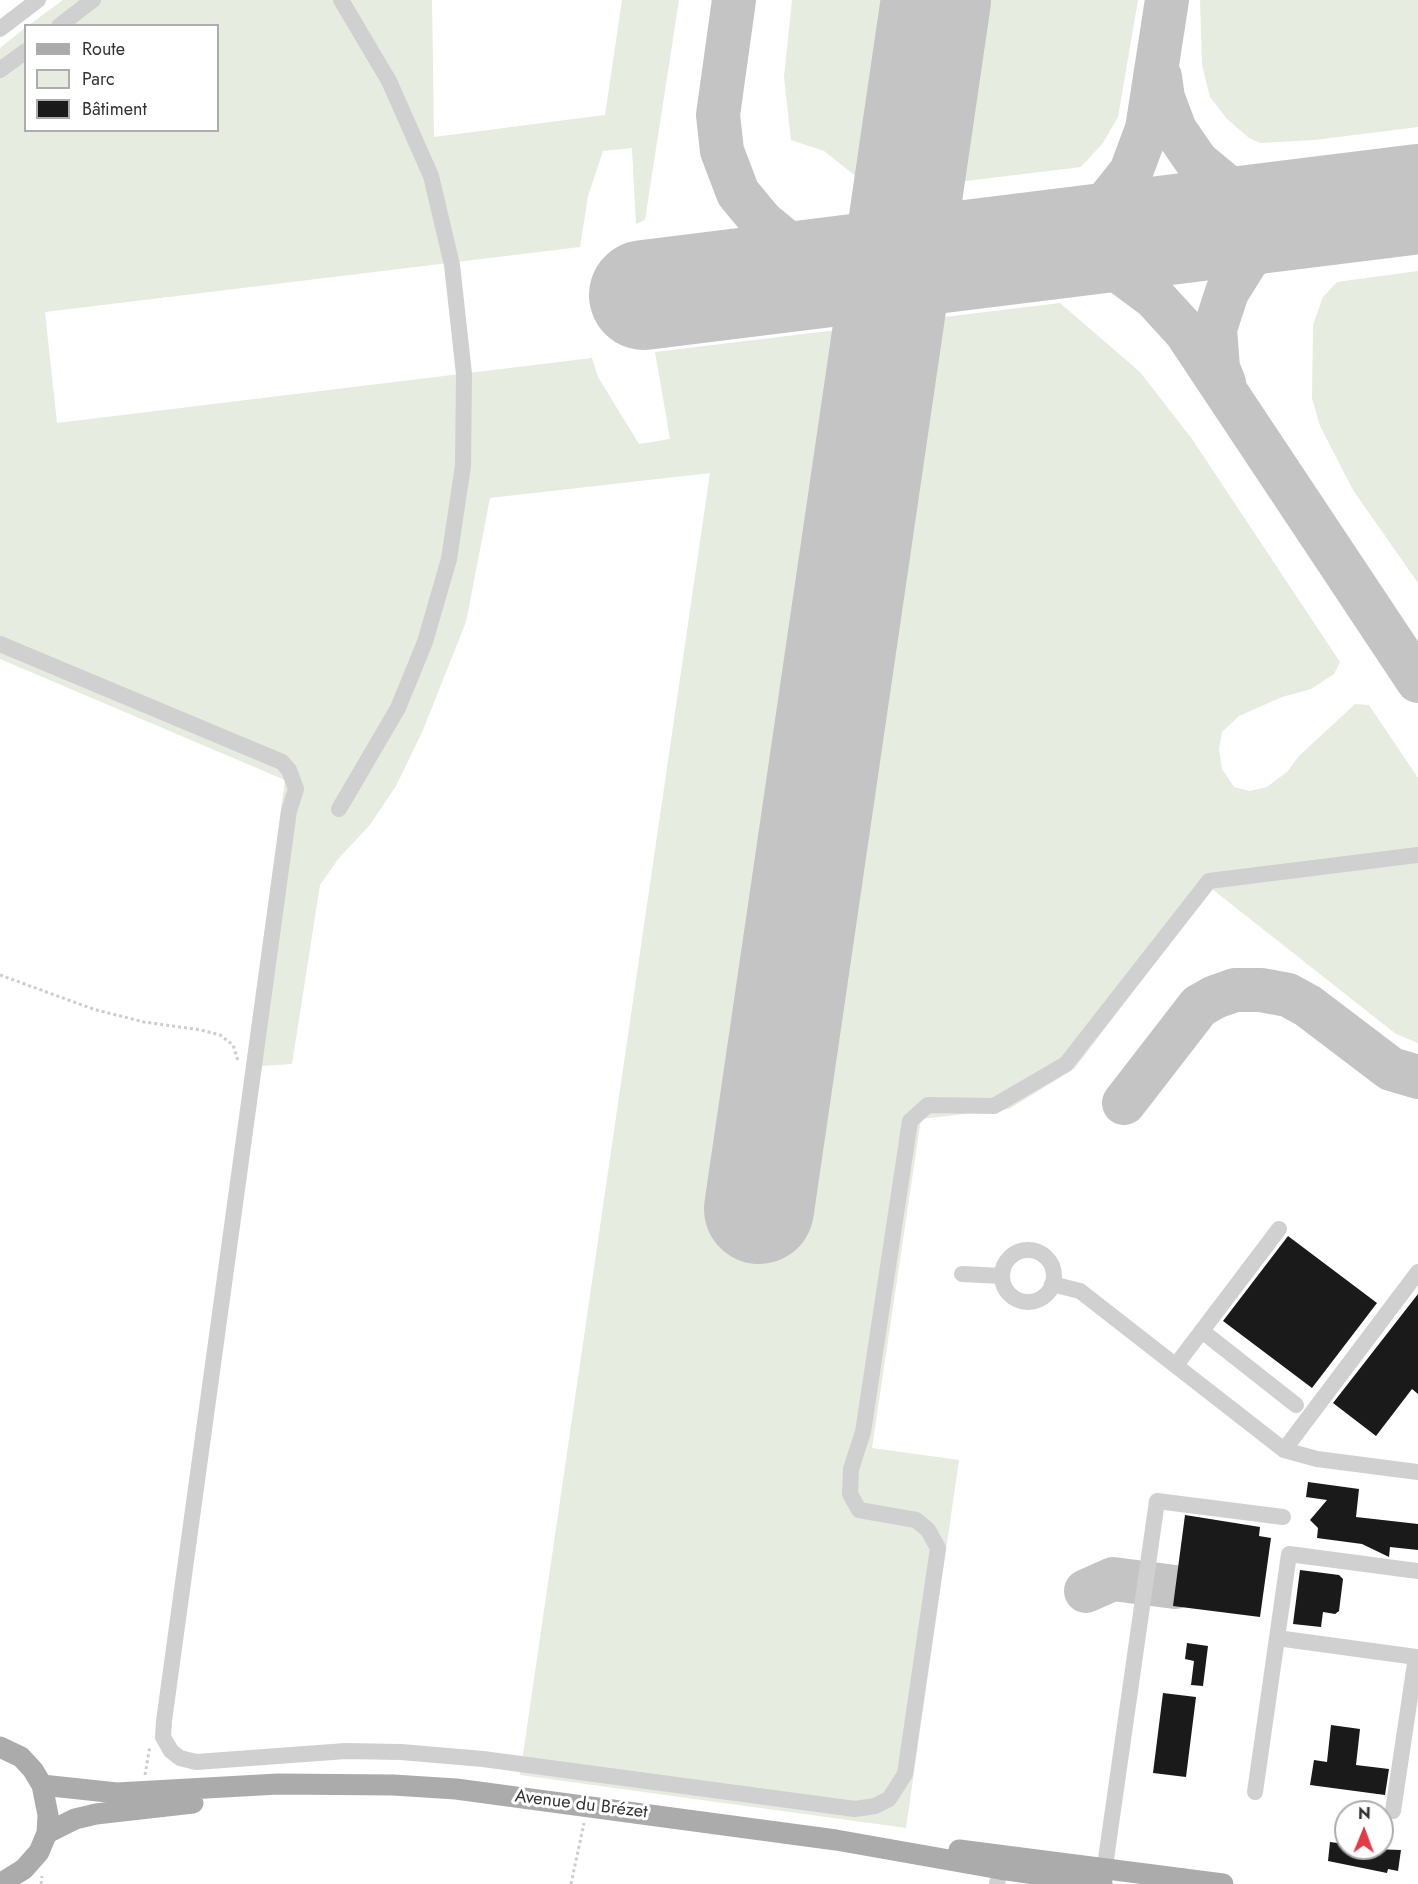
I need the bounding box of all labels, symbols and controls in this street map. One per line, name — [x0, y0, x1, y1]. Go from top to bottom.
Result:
legend — [24, 24, 219, 132]
text: Route — [82, 36, 125, 62]
text: Parc — [82, 66, 115, 92]
text: Bâtiment — [82, 96, 147, 122]
street label: Avenue du Brézet — [513, 1786, 649, 1824]
north arrow — [1334, 1800, 1394, 1860]
text: N — [1358, 1802, 1371, 1825]

